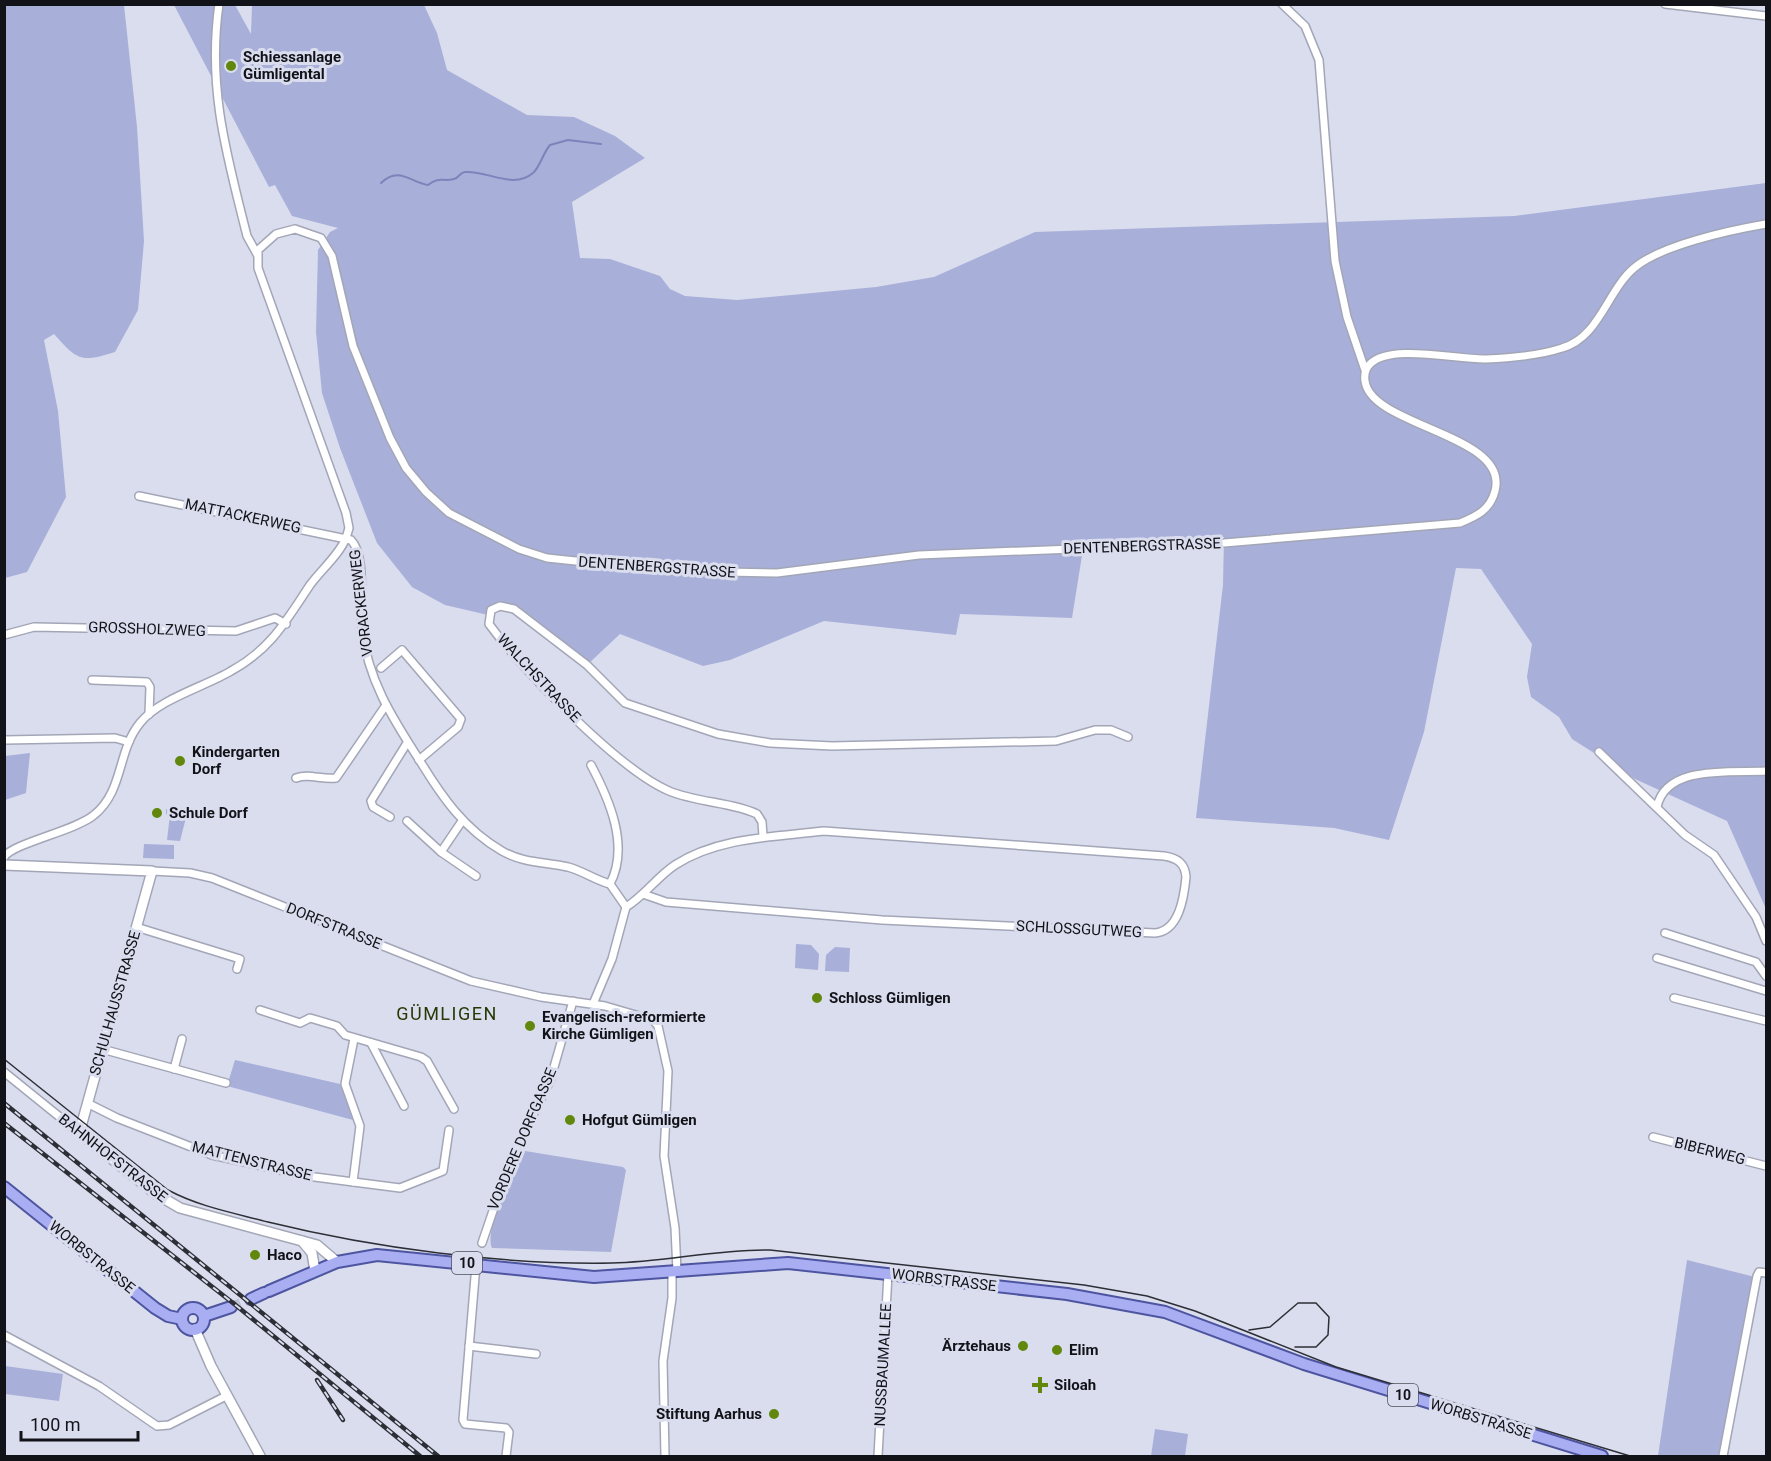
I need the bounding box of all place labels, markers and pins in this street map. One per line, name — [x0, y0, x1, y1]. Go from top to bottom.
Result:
place label: Schiessanlage Gümligental — [243, 48, 341, 83]
marker: Schiessanlage Gümligental — [224, 59, 238, 73]
place label: Kindergarten Dorf — [192, 743, 280, 778]
marker: Kindergarten Dorf — [173, 754, 187, 768]
place label: Schule Dorf — [169, 804, 248, 822]
marker: Schule Dorf — [150, 806, 164, 820]
place label: Schloss Gümligen — [829, 989, 951, 1007]
marker: Schloss Gümligen — [810, 991, 824, 1005]
place label: Evangelisch-reformierte Kirche Gümligen — [542, 1008, 706, 1043]
marker: Evangelisch-reformierte Kirche Gümligen — [523, 1019, 537, 1033]
place label: Hofgut Gümligen — [582, 1111, 697, 1129]
marker: Hofgut Gümligen — [563, 1113, 577, 1127]
place label: Haco — [267, 1246, 302, 1264]
marker: Haco — [248, 1248, 262, 1262]
place label: Ärztehaus — [942, 1337, 1011, 1355]
marker: Ärztehaus — [1016, 1339, 1030, 1353]
place label: Elim — [1069, 1341, 1098, 1359]
marker: Elim — [1050, 1343, 1064, 1357]
marker: Siloah — [1031, 1376, 1049, 1394]
place label: Siloah — [1054, 1376, 1096, 1394]
place label: Stiftung Aarhus — [656, 1405, 762, 1423]
marker: Stiftung Aarhus — [767, 1407, 781, 1421]

